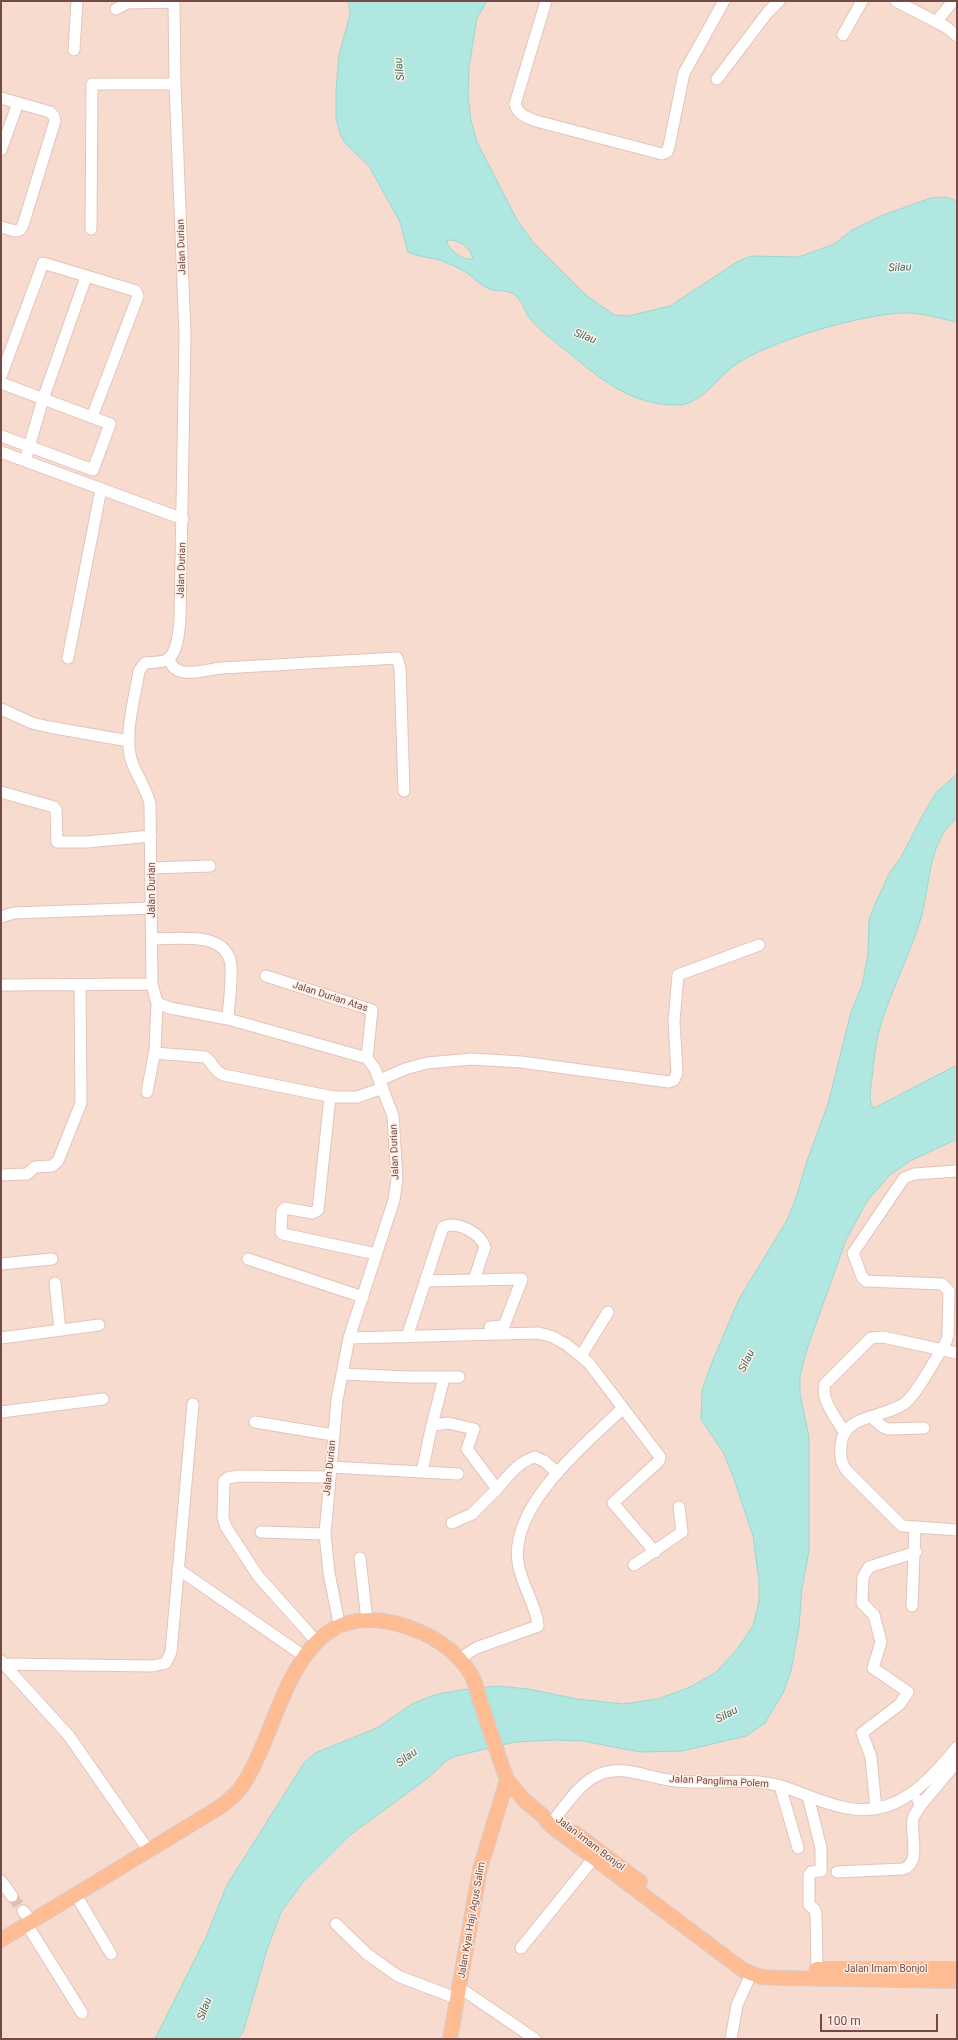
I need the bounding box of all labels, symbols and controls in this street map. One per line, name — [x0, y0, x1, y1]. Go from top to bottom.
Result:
water label: Silau — [392, 57, 408, 81]
street label: Jalan Durian — [175, 219, 189, 275]
water label: Silau — [888, 261, 912, 275]
water label: Silau — [572, 327, 598, 347]
street label: Jalan Durian — [175, 542, 189, 598]
street label: Jalan Durian — [146, 862, 158, 918]
street label: Jalan Durian Atas — [291, 979, 369, 1015]
street label: Jalan Durian — [388, 1124, 402, 1180]
water label: Silau — [736, 1348, 758, 1374]
street label: Jalan Durian — [321, 1440, 339, 1496]
water label: Silau — [714, 1704, 740, 1726]
water label: Silau — [394, 1746, 420, 1770]
street label: Jalan Panglima Polem — [669, 1773, 769, 1791]
street label: Jalan Imam Bonjol — [553, 1814, 627, 1874]
street label: Jalan Kyai Haji Agus Salim — [456, 1861, 488, 1979]
street label: Jalan Imam Bonjol — [845, 1963, 927, 1975]
water label: Silau — [195, 1996, 215, 2022]
scale bar — [822, 2006, 940, 2032]
text: 100 m — [827, 2014, 861, 2028]

